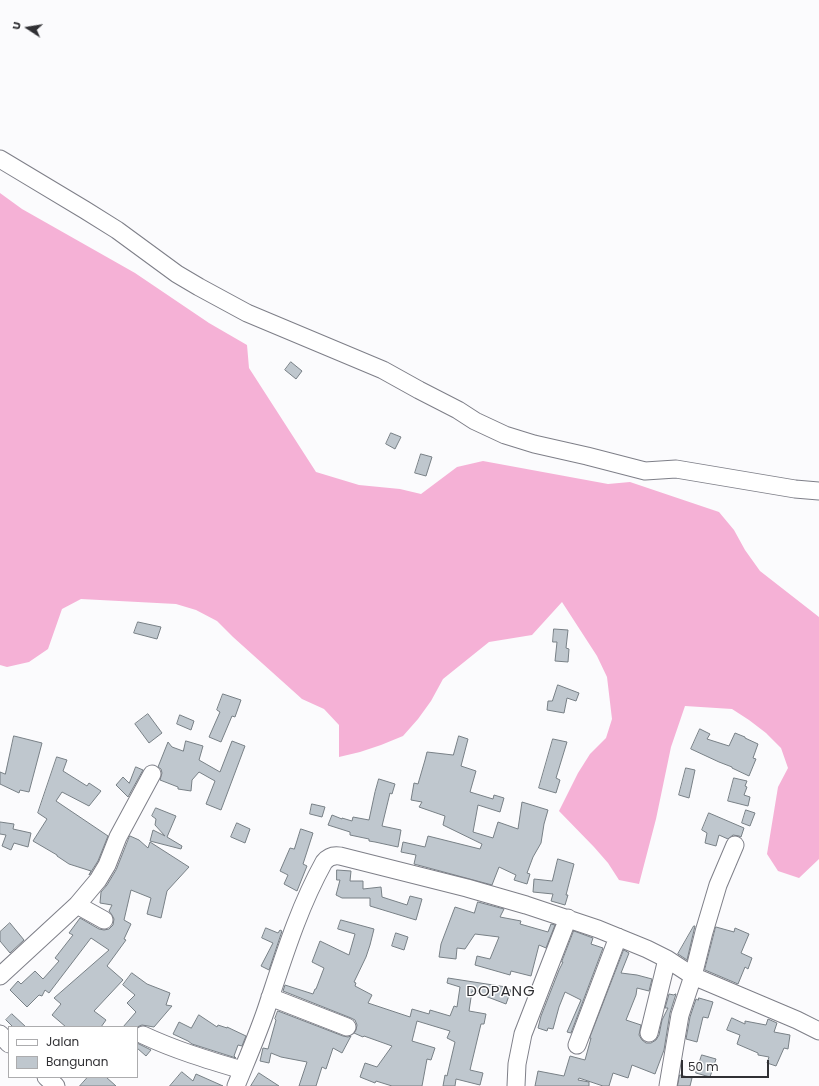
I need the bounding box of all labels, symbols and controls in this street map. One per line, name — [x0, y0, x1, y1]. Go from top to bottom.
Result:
north arrow — [8, 8, 48, 48]
text: U — [8, 20, 25, 31]
district label: DOPANG — [466, 983, 536, 1001]
legend — [8, 1026, 138, 1078]
text: Jalan — [46, 1033, 79, 1050]
scale bar — [683, 1052, 771, 1078]
text: Bangunan — [46, 1053, 108, 1070]
text: 50 m — [688, 1058, 719, 1075]

